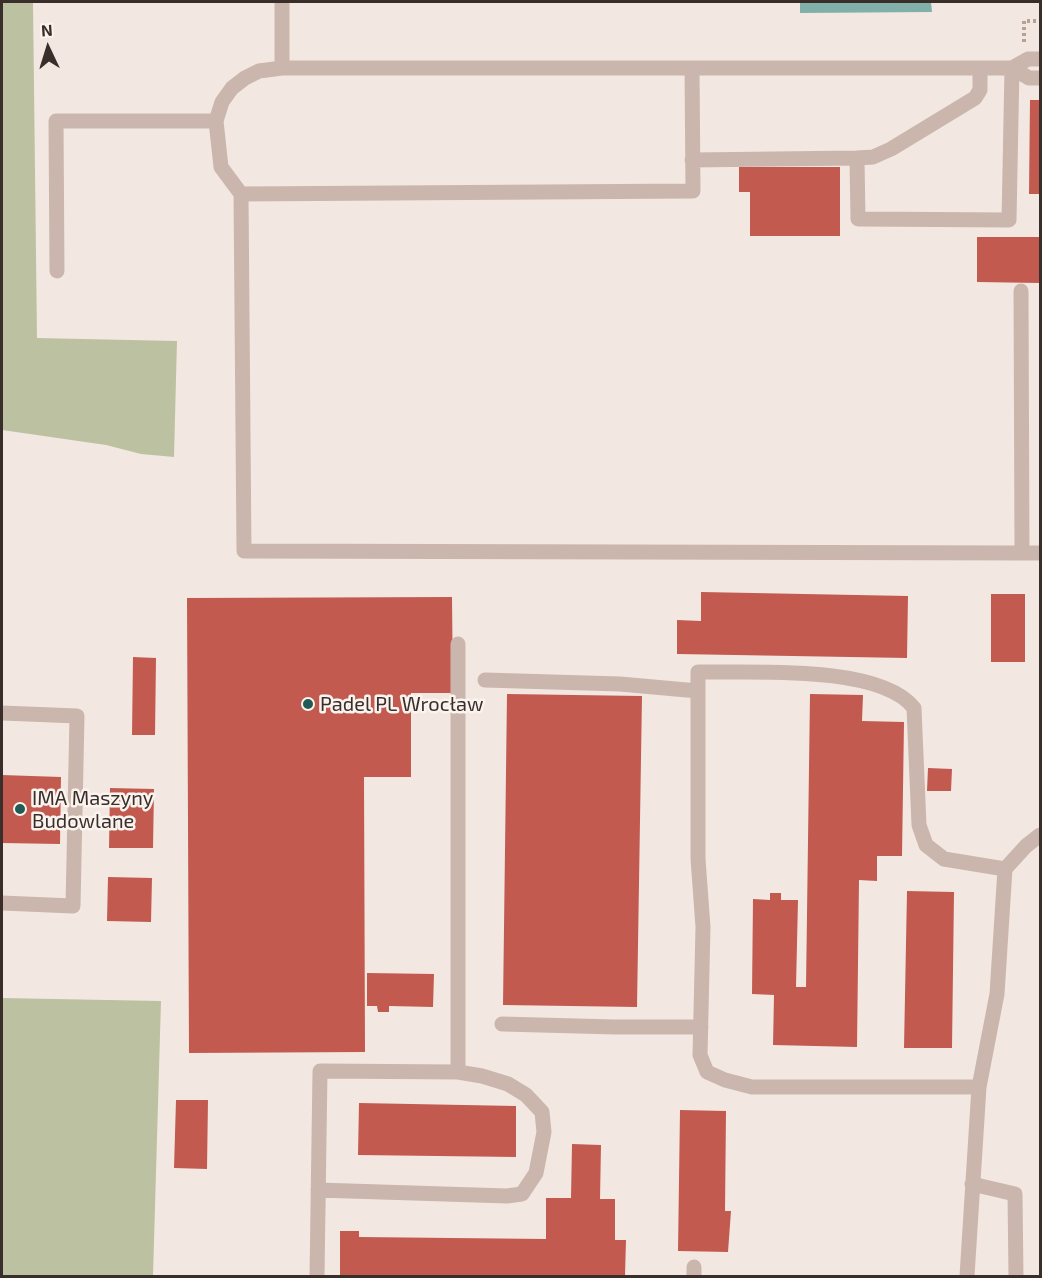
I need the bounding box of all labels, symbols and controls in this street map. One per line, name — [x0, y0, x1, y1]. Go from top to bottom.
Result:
north arrow — [18, 18, 78, 78]
text: N — [40, 20, 53, 39]
place label: Padel PL Wrocław — [320, 692, 483, 716]
marker: Padel PL Wrocław — [301, 697, 315, 711]
place label: IMA Maszyny Budowlane — [32, 786, 153, 833]
marker: IMA Maszyny Budowlane — [13, 802, 27, 816]

